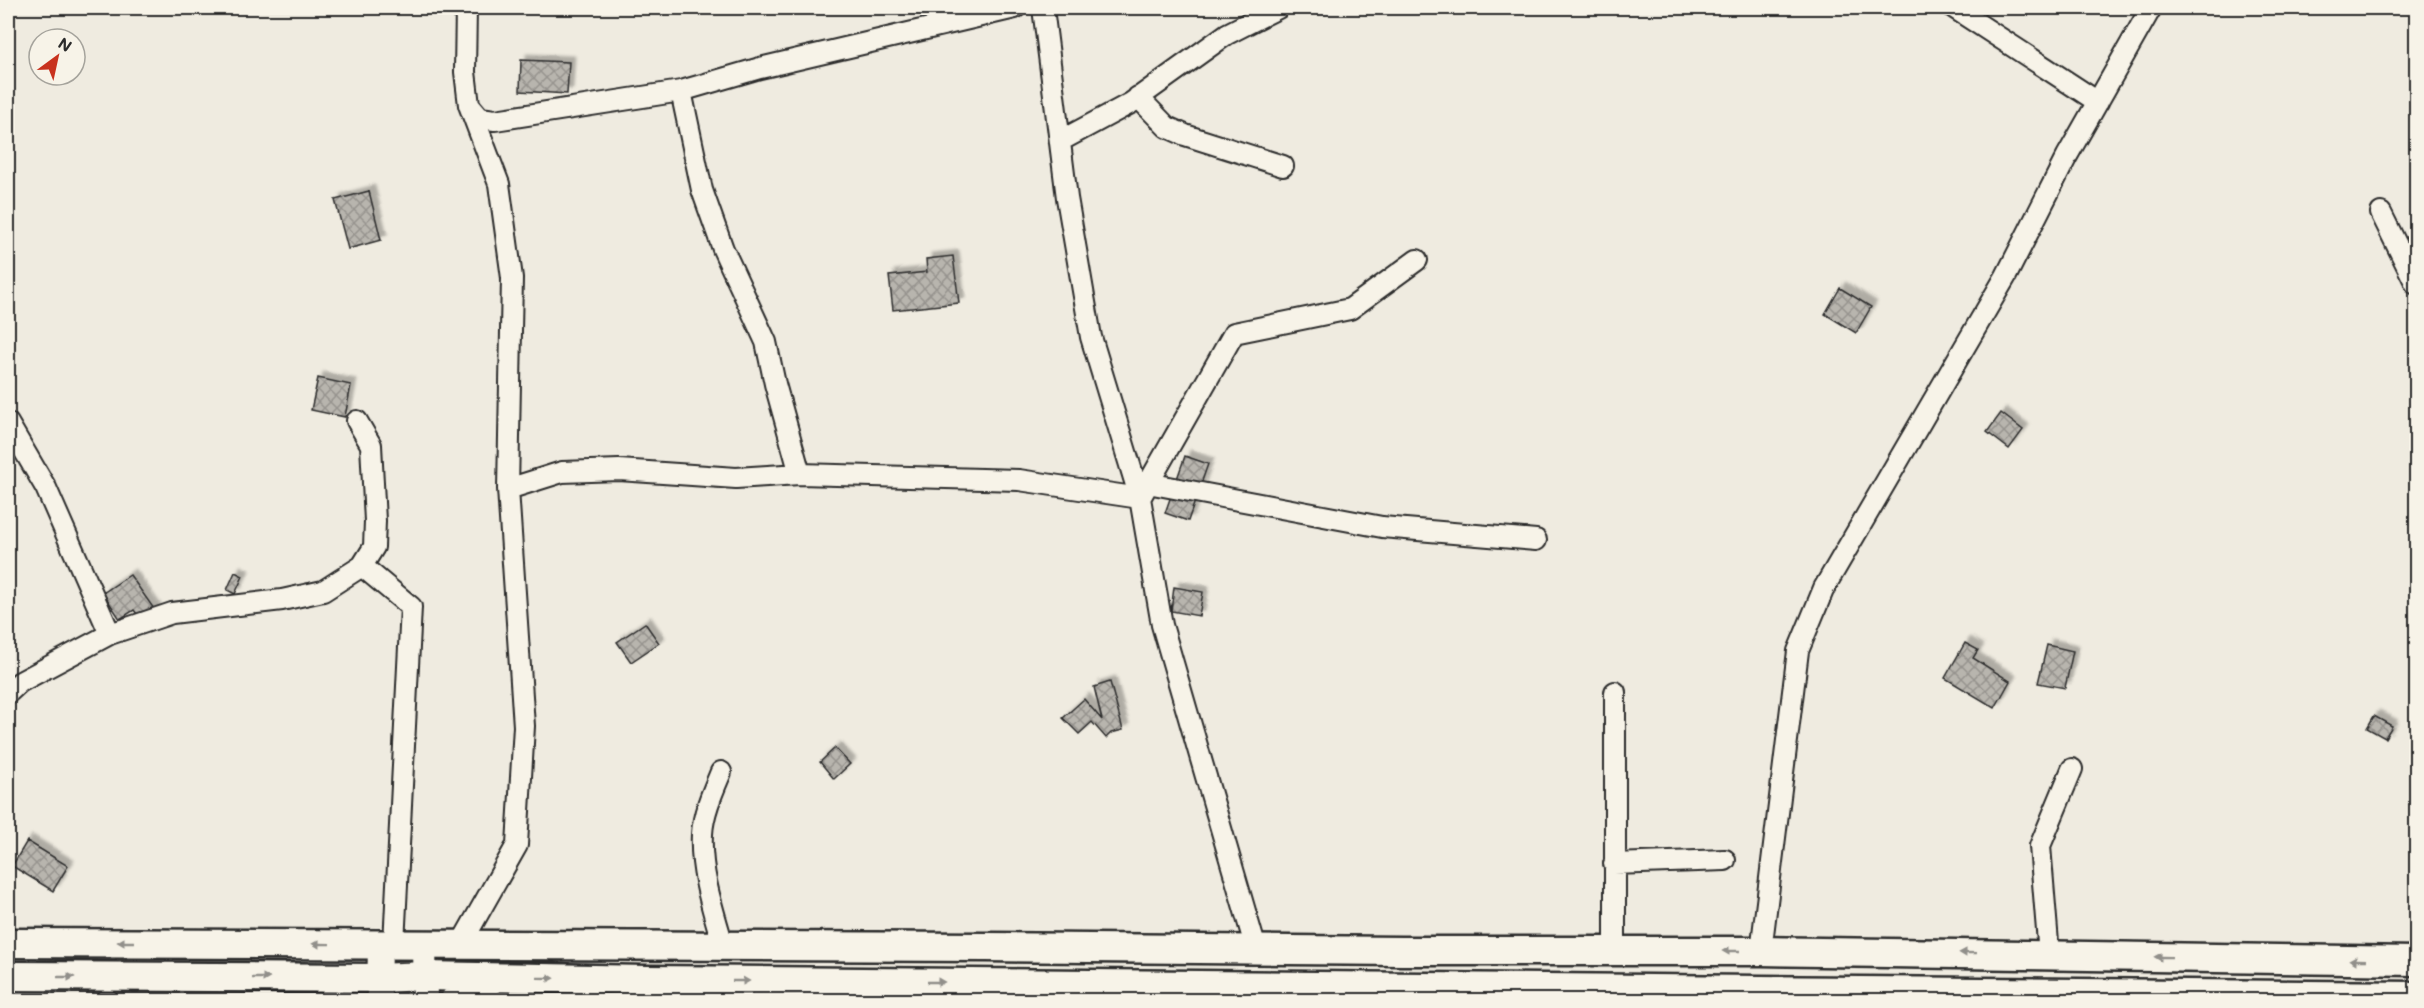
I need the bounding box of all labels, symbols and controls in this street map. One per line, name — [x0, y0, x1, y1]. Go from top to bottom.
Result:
north arrow — [27, 27, 87, 87]
text: N — [55, 32, 76, 56]
one-way arrow — [117, 937, 136, 947]
one-way arrow — [312, 939, 331, 948]
one-way arrow — [1722, 946, 1741, 956]
one-way arrow — [1959, 948, 1978, 958]
one-way arrow — [2154, 952, 2173, 962]
one-way arrow — [2349, 955, 2368, 965]
one-way arrow — [56, 972, 75, 982]
one-way arrow — [251, 973, 270, 983]
one-way arrow — [537, 973, 556, 983]
one-way arrow — [732, 976, 751, 986]
one-way arrow — [927, 977, 946, 987]

